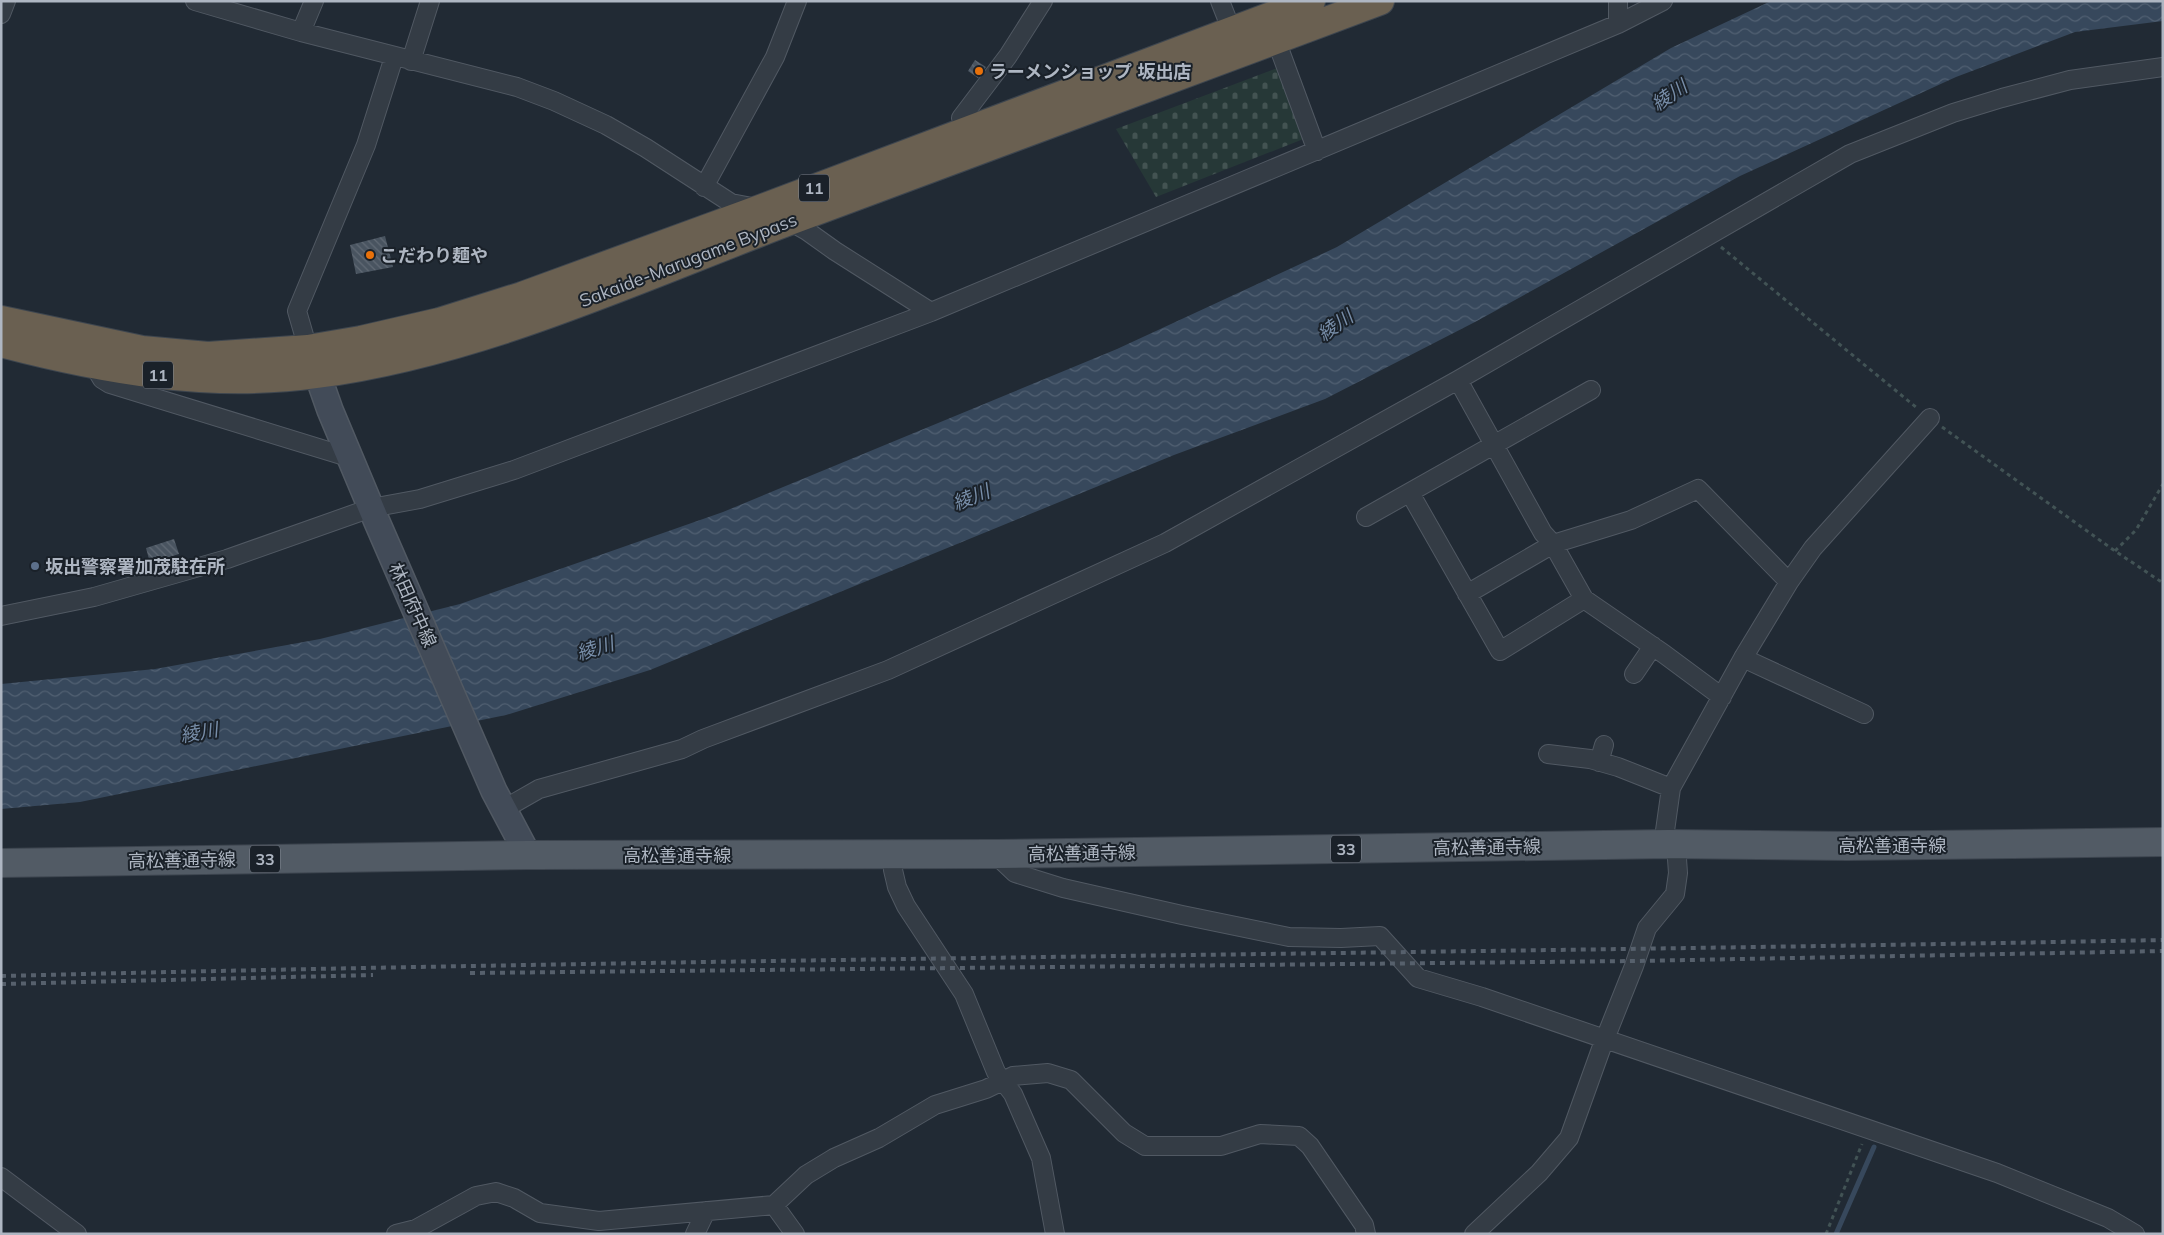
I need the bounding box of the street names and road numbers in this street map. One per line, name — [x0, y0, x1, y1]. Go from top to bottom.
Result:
road number: 11 — [799, 174, 829, 202]
street label: Sakaide-Marugame Bypass — [576, 208, 800, 312]
road number: 11 — [143, 362, 173, 388]
street label: 林田府中線 — [384, 559, 442, 651]
street label: 高松善通寺線 — [1838, 834, 1946, 857]
street label: 高松善通寺線 — [1433, 835, 1541, 859]
road number: 33 — [1331, 836, 1361, 862]
street label: 高松善通寺線 — [1028, 841, 1136, 865]
street label: 高松善通寺線 — [623, 844, 731, 867]
road number: 33 — [250, 846, 280, 872]
street label: 高松善通寺線 — [128, 848, 236, 872]

